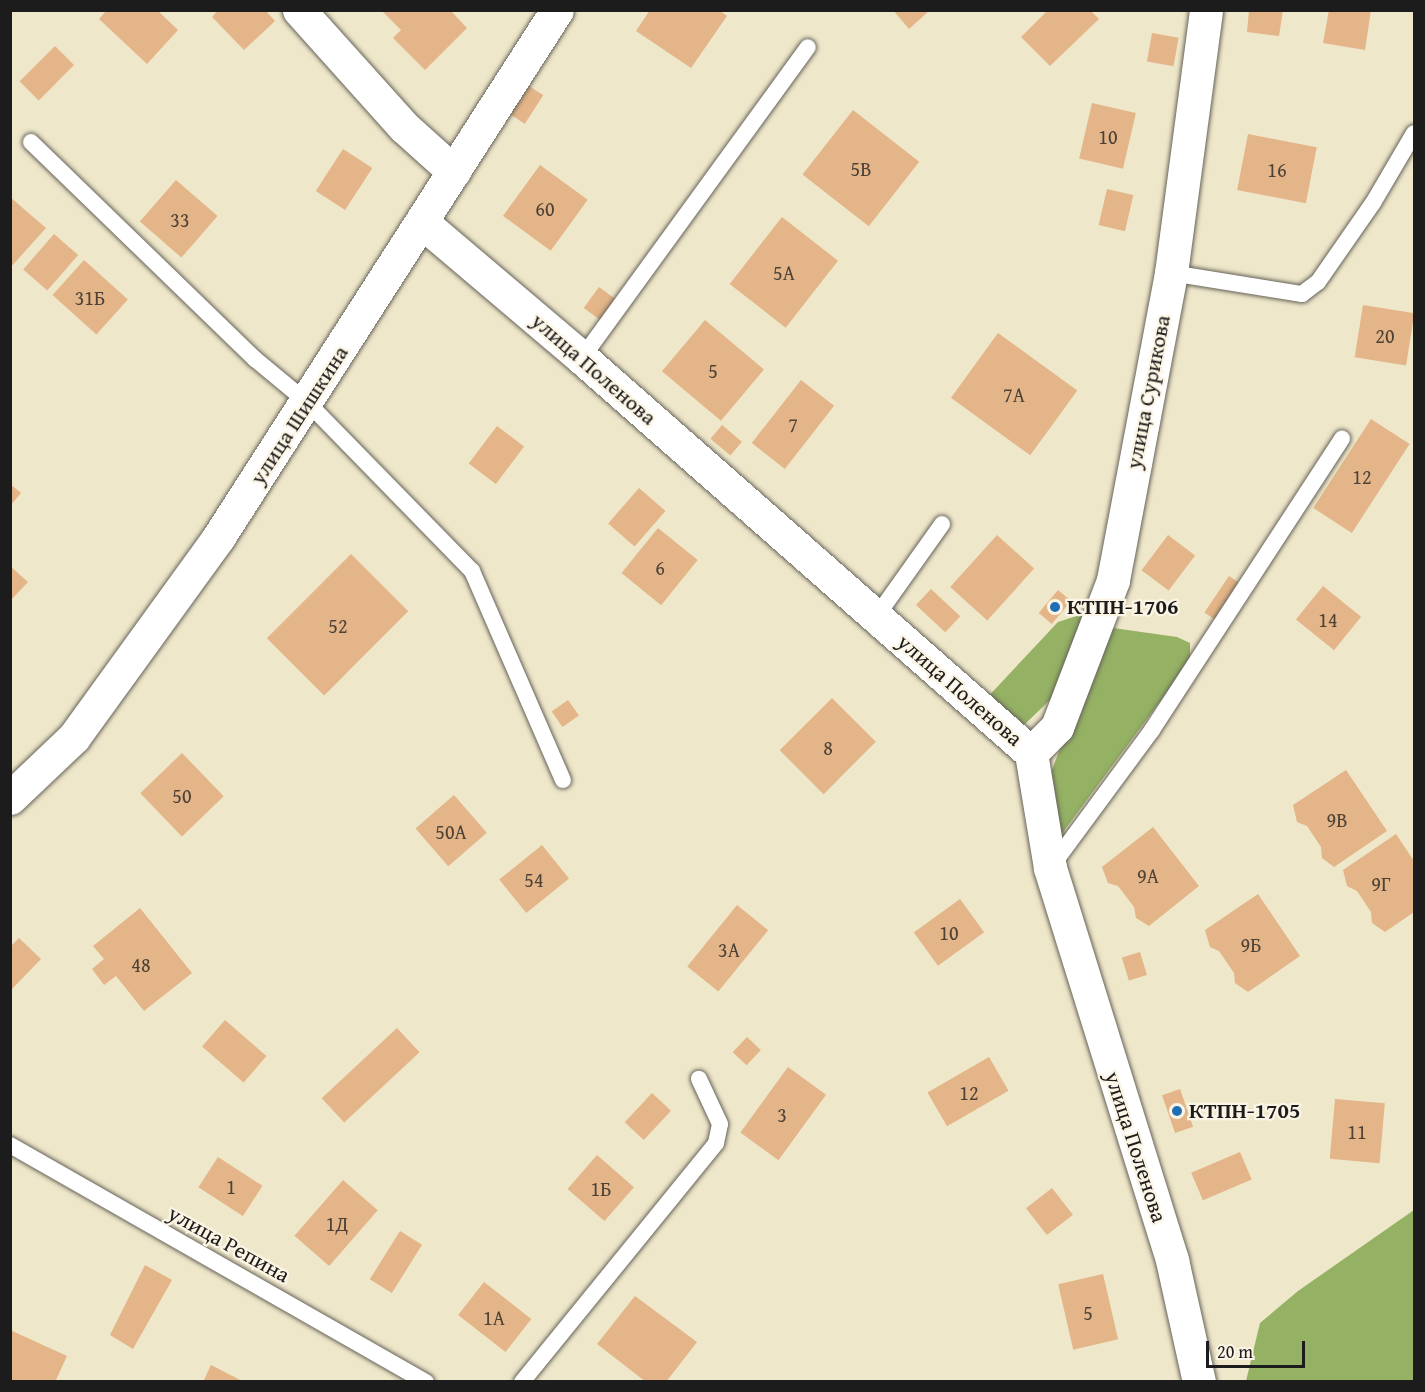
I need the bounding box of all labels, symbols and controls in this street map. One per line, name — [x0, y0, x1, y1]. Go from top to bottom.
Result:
house number: 10 — [1098, 124, 1118, 148]
house number: 5В — [851, 156, 871, 180]
house number: 16 — [1267, 157, 1287, 181]
house number: 60 — [535, 196, 555, 220]
house number: 33 — [170, 207, 190, 231]
house number: 5А — [773, 260, 795, 284]
house number: 31Б — [75, 285, 105, 309]
street label: улица Поленова — [526, 307, 662, 431]
street label: улица Сурикова — [1120, 313, 1176, 471]
house number: 20 — [1375, 323, 1395, 347]
street label: улица Шишкина — [244, 341, 354, 489]
house number: 5 — [708, 358, 718, 382]
house number: 7А — [1003, 382, 1025, 406]
house number: 7 — [788, 412, 798, 436]
house number: 12 — [1352, 464, 1372, 488]
house number: 6 — [655, 555, 665, 579]
place label: КТПН-1706 — [1067, 594, 1178, 620]
marker: КТПН-1706 — [1048, 600, 1062, 614]
house number: 14 — [1318, 607, 1338, 631]
house number: 52 — [328, 613, 348, 637]
street label: улица Поленова — [892, 628, 1028, 752]
house number: 8 — [823, 735, 833, 759]
house number: 50 — [172, 783, 192, 807]
house number: 9В — [1327, 807, 1347, 831]
house number: 50А — [435, 819, 467, 843]
house number: 9А — [1137, 863, 1159, 887]
house number: 54 — [524, 867, 544, 891]
house number: 9Г — [1371, 871, 1391, 895]
house number: 10 — [939, 920, 959, 944]
house number: 9Б — [1241, 932, 1261, 956]
house number: 3А — [718, 937, 740, 961]
house number: 48 — [131, 952, 151, 976]
street label: улица Поленова — [1099, 1068, 1173, 1226]
house number: 12 — [959, 1080, 979, 1104]
place label: КТПН-1705 — [1189, 1098, 1300, 1124]
house number: 3 — [777, 1102, 787, 1126]
marker: КТПН-1705 — [1170, 1104, 1184, 1118]
house number: 11 — [1347, 1119, 1367, 1143]
house number: 1 — [226, 1174, 236, 1198]
house number: 1Б — [591, 1176, 611, 1200]
street label: улица Репина — [164, 1200, 294, 1288]
house number: 1Д — [326, 1211, 348, 1235]
house number: 5 — [1083, 1300, 1093, 1324]
house number: 1А — [483, 1305, 505, 1329]
scale bar — [1209, 1329, 1308, 1367]
text: 20 m — [1217, 1338, 1253, 1365]

